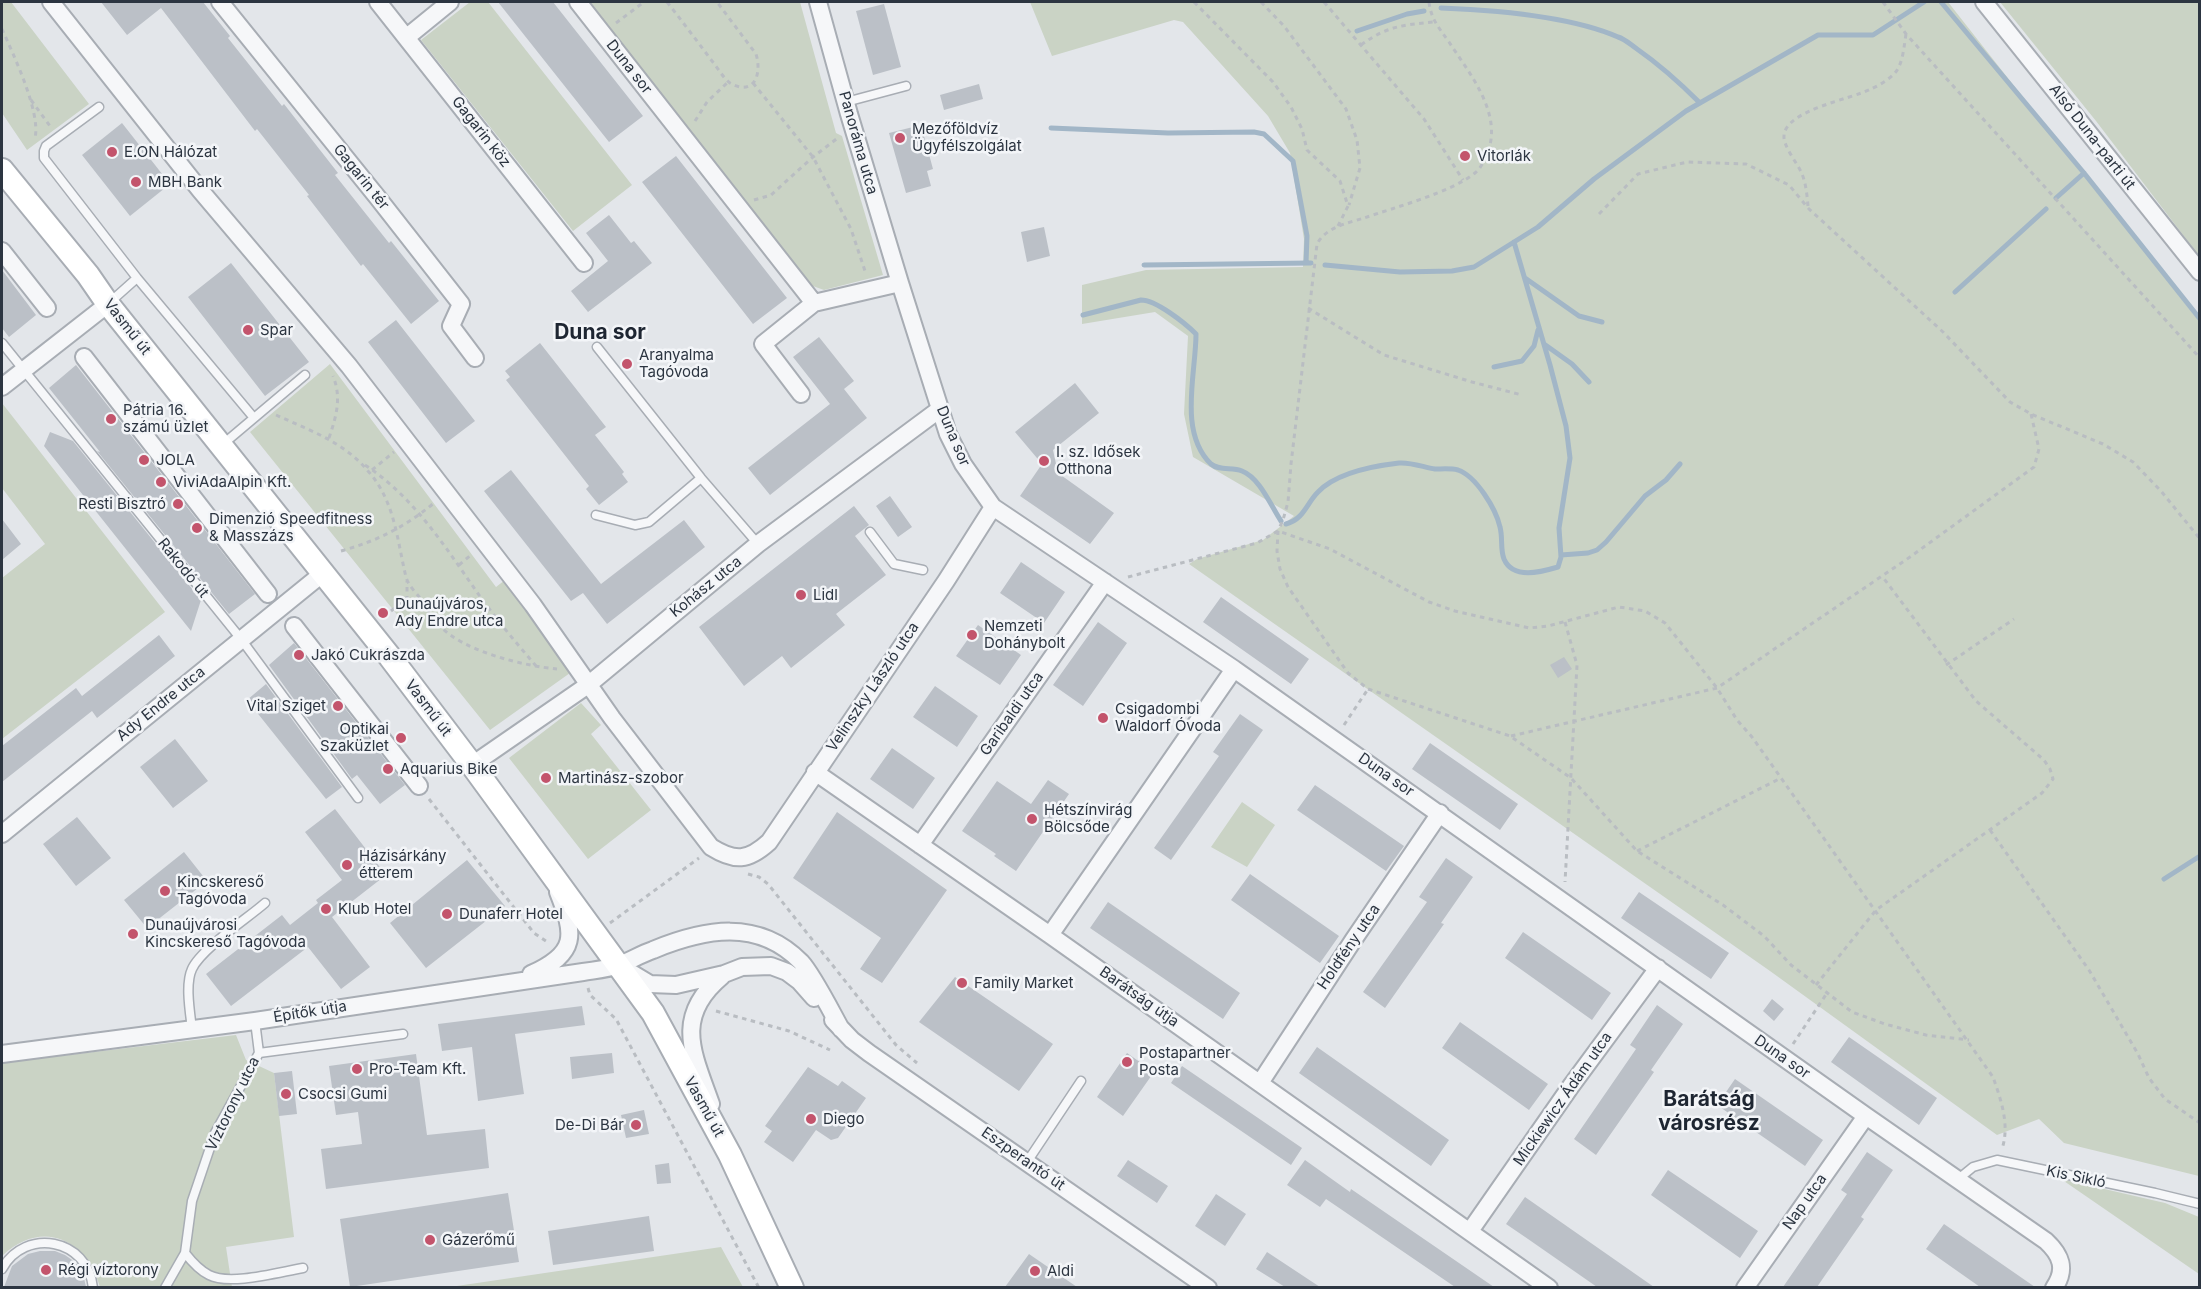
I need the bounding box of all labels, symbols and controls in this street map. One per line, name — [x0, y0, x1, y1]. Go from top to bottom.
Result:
street label: Duna sor — [602, 36, 656, 98]
street label: Alsó Duna-parti út — [2045, 81, 2139, 193]
street label: Panoráma utca — [835, 89, 881, 197]
street label: Gagarin köz — [448, 93, 514, 171]
place label: Mezőföldvíz Ügyfélszolgálat — [912, 120, 1022, 155]
marker: Mezőföldvíz Ügyfélszolgálat — [893, 131, 907, 145]
street label: Gagarin tér — [329, 141, 393, 213]
place label: E.ON Hálózat — [124, 143, 217, 161]
marker: E.ON Hálózat — [105, 145, 119, 159]
place label: Vitorlák — [1477, 147, 1531, 165]
marker: Vitorlák — [1458, 149, 1472, 163]
place label: MBH Bank — [148, 173, 222, 191]
marker: MBH Bank — [129, 175, 143, 189]
street label: Vasmű út — [100, 295, 154, 359]
district label: Duna sor — [554, 320, 646, 346]
place label: Spar — [260, 321, 293, 339]
marker: Spar — [241, 323, 255, 337]
place label: Aranyalma Tagóvoda — [639, 346, 714, 381]
marker: Aranyalma Tagóvoda — [620, 357, 634, 371]
place label: Pátria 16. számú üzlet — [123, 401, 208, 436]
street label: Duna sor — [932, 403, 974, 469]
marker: Pátria 16. számú üzlet — [104, 412, 118, 426]
place label: I. sz. Idősek Otthona — [1056, 443, 1140, 478]
place label: JOLA — [156, 451, 195, 469]
marker: JOLA — [137, 453, 151, 467]
marker: I. sz. Idősek Otthona — [1037, 454, 1051, 468]
place label: ViviAdaAlpin Kft. — [173, 473, 291, 491]
marker: ViviAdaAlpin Kft. — [154, 475, 168, 489]
place label: Resti Bisztró — [78, 495, 166, 513]
marker: Resti Bisztró — [171, 497, 185, 511]
place label: Dimenzió Speedfitness & Masszázs — [209, 510, 372, 545]
marker: Dimenzió Speedfitness & Masszázs — [190, 521, 204, 535]
street label: Rakodó út — [154, 535, 212, 601]
street label: Kohász utca — [667, 553, 745, 621]
place label: Lidl — [813, 586, 838, 604]
marker: Lidl — [794, 588, 808, 602]
place label: Dunaújváros, Ady Endre utca — [395, 595, 503, 630]
marker: Dunaújváros, Ady Endre utca — [376, 606, 390, 620]
place label: Nemzeti Dohánybolt — [984, 617, 1065, 652]
street label: Velinszky László utca — [823, 619, 923, 755]
marker: Nemzeti Dohánybolt — [965, 628, 979, 642]
place label: Jakó Cukrászda — [311, 646, 425, 664]
marker: Jakó Cukrászda — [292, 648, 306, 662]
street label: Ady Endre utca — [113, 663, 209, 745]
street label: Garibaldi utca — [976, 669, 1048, 759]
street label: Vasmű út — [401, 676, 455, 740]
place label: Vital Sziget — [246, 697, 326, 715]
marker: Vital Sziget — [331, 699, 345, 713]
place label: Csigadombi Waldorf Óvoda — [1115, 700, 1221, 735]
marker: Csigadombi Waldorf Óvoda — [1096, 711, 1110, 725]
place label: Optikai Szaküzlet — [320, 720, 389, 755]
marker: Optikai Szaküzlet — [394, 731, 408, 745]
street label: Duna sor — [1355, 749, 1417, 801]
place label: Aquarius Bike — [400, 760, 497, 778]
marker: Aquarius Bike — [381, 762, 395, 776]
place label: Martinász-szobor — [558, 769, 684, 787]
marker: Martinász-szobor — [539, 771, 553, 785]
place label: Hétszínvirág Bölcsőde — [1044, 801, 1132, 836]
marker: Hétszínvirág Bölcsőde — [1025, 812, 1039, 826]
place label: Házisárkány étterem — [359, 847, 446, 882]
marker: Házisárkány étterem — [340, 858, 354, 872]
place label: Kincskereső Tagóvoda — [177, 873, 264, 908]
marker: Kincskereső Tagóvoda — [158, 884, 172, 898]
place label: Klub Hotel — [338, 900, 411, 918]
street label: Holdfény utca — [1314, 901, 1384, 993]
marker: Klub Hotel — [319, 902, 333, 916]
place label: Dunaferr Hotel — [459, 905, 563, 923]
marker: Dunaferr Hotel — [440, 907, 454, 921]
place label: Dunaújvárosi Kincskereső Tagóvoda — [145, 916, 306, 951]
marker: Dunaújvárosi Kincskereső Tagóvoda — [126, 927, 140, 941]
street label: Barátság útja — [1096, 963, 1182, 1031]
place label: Family Market — [974, 974, 1073, 992]
marker: Family Market — [955, 976, 969, 990]
street label: Építők útja — [272, 997, 348, 1027]
street label: Mickiewicz Ádám utca — [1510, 1029, 1616, 1169]
street label: Duna sor — [1751, 1031, 1813, 1083]
place label: Postapartner Posta — [1139, 1044, 1231, 1079]
street label: Víztorony utca — [202, 1054, 264, 1154]
marker: Postapartner Posta — [1120, 1055, 1134, 1069]
place label: Pro-Team Kft. — [369, 1060, 466, 1078]
marker: Pro-Team Kft. — [350, 1062, 364, 1076]
street label: Vasmű út — [680, 1074, 728, 1140]
place label: Csocsi Gumi — [298, 1085, 387, 1103]
marker: Csocsi Gumi — [279, 1087, 293, 1101]
district label: Barátság városrész — [1658, 1087, 1760, 1137]
place label: Diego — [823, 1110, 864, 1128]
marker: Diego — [804, 1112, 818, 1126]
place label: De-Di Bár — [555, 1116, 624, 1134]
marker: De-Di Bár — [629, 1118, 643, 1132]
street label: Eszperantó út — [978, 1124, 1068, 1194]
street label: Kis Sikló — [2045, 1162, 2107, 1192]
street label: Nap utca — [1779, 1171, 1831, 1233]
place label: Gázerőmű — [442, 1231, 515, 1249]
marker: Gázerőmű — [423, 1233, 437, 1247]
place label: Régi víztorony — [58, 1261, 159, 1279]
place label: Aldi — [1047, 1262, 1074, 1280]
marker: Régi víztorony — [39, 1263, 53, 1277]
marker: Aldi — [1028, 1264, 1042, 1278]

